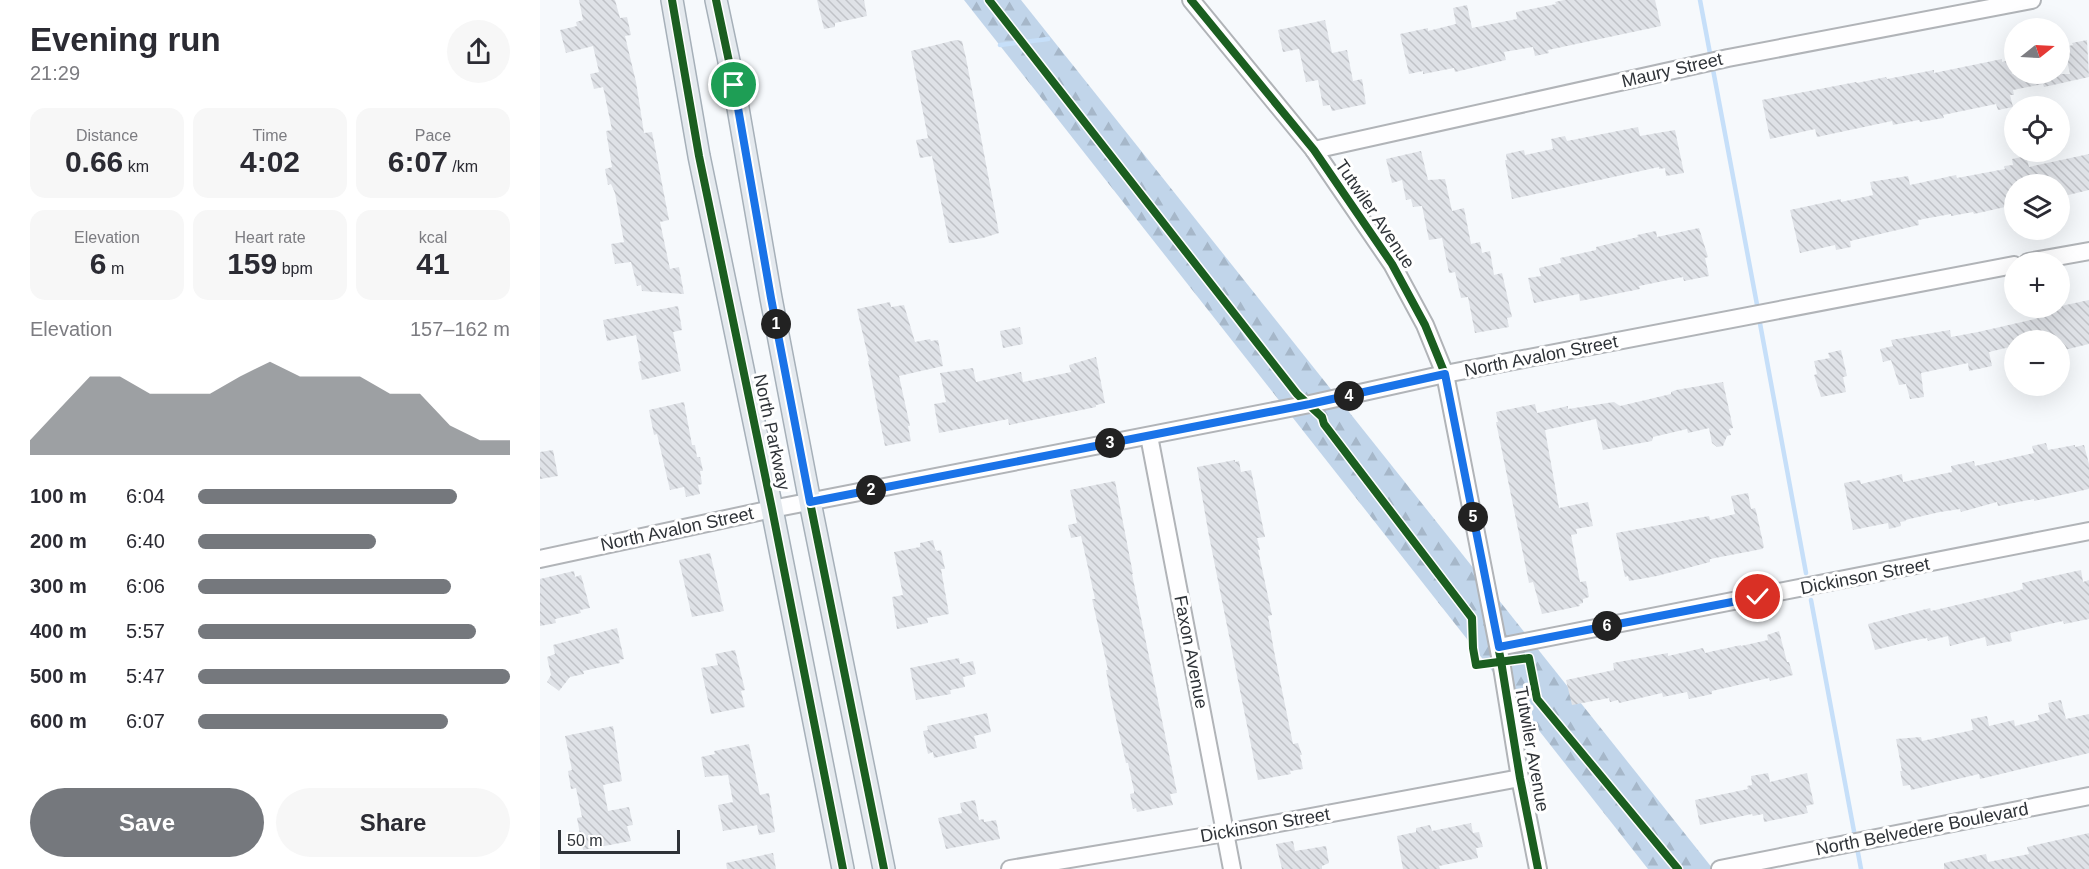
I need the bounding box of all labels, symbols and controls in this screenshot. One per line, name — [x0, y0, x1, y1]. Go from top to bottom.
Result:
north arrow — [2004, 18, 2070, 84]
map controls — [2004, 18, 2070, 396]
button: share — [447, 20, 510, 83]
text: Evening run — [30, 21, 221, 58]
street label: Maury Street — [1620, 49, 1724, 91]
pin — [708, 59, 759, 110]
text: 21:29 — [30, 62, 80, 84]
icon: arrive — [717, 68, 750, 101]
button: locate — [2004, 96, 2070, 162]
text: Distance — [76, 127, 138, 144]
text: Time — [253, 127, 287, 144]
text: Pace — [415, 127, 451, 144]
text: 0.66 — [65, 145, 123, 178]
text: 4:02 — [240, 145, 300, 178]
text: 6:07 — [388, 145, 448, 178]
street label: Tutwiler Avenue — [1331, 156, 1419, 272]
text: km — [123, 158, 149, 175]
text: /km — [448, 158, 478, 175]
button: layers — [2004, 174, 2070, 240]
text: Elevation — [74, 229, 140, 246]
text: Heart rate — [234, 229, 306, 246]
text: kcal — [419, 229, 447, 246]
text: 6 — [90, 247, 106, 280]
text: 159 — [227, 247, 277, 280]
text: 41 — [416, 247, 450, 280]
button: + — [2004, 252, 2070, 318]
text: m — [106, 260, 124, 277]
text: bpm — [277, 260, 313, 277]
pin: 1 — [761, 309, 791, 339]
text: 1 — [772, 315, 780, 332]
text: Elevation — [30, 318, 112, 340]
text: 157–162 m — [410, 318, 510, 340]
button: − — [2004, 330, 2070, 396]
street label: North Avalon Street — [1463, 331, 1619, 381]
street label: North Parkway — [750, 372, 794, 492]
pin: 4 — [1334, 381, 1364, 411]
text: 4 — [1345, 387, 1353, 404]
pin: 3 — [1095, 428, 1125, 458]
text: 3 — [1106, 434, 1114, 451]
pin: 2 — [856, 475, 886, 505]
text: 2 — [867, 481, 875, 498]
text: 100 m — [30, 485, 87, 507]
text: 6:04 — [126, 485, 165, 507]
pin: 5 — [1458, 502, 1488, 532]
street label: North Avalon Street — [599, 503, 755, 555]
text: 5 — [1469, 508, 1477, 525]
text: 200 m — [30, 530, 87, 552]
text: 6:40 — [126, 530, 165, 552]
street label: Dickinson Street — [1799, 554, 1931, 598]
pin — [1732, 571, 1783, 622]
text: 300 m — [30, 575, 87, 597]
text: 6:06 — [126, 575, 165, 597]
icon: check — [1741, 580, 1774, 613]
street label: Faxon Avenue — [1170, 594, 1212, 710]
pin: 6 — [1592, 611, 1622, 641]
text: 6 — [1603, 617, 1611, 634]
text: 400 m — [30, 620, 87, 642]
text: 5:57 — [126, 620, 165, 642]
text: 500 m — [30, 665, 87, 687]
text: 5:47 — [126, 665, 165, 687]
street label: Tutwiler Avenue — [1511, 685, 1553, 813]
text: 600 m — [30, 710, 87, 732]
text: 6:07 — [126, 710, 165, 732]
button: Save — [30, 788, 264, 857]
button: Share — [276, 788, 510, 857]
street label: North Belvedere Boulevard — [1814, 799, 2030, 859]
street label: Dickinson Street — [1199, 804, 1331, 846]
scale bar — [558, 827, 680, 854]
text: 50 m — [567, 832, 603, 849]

